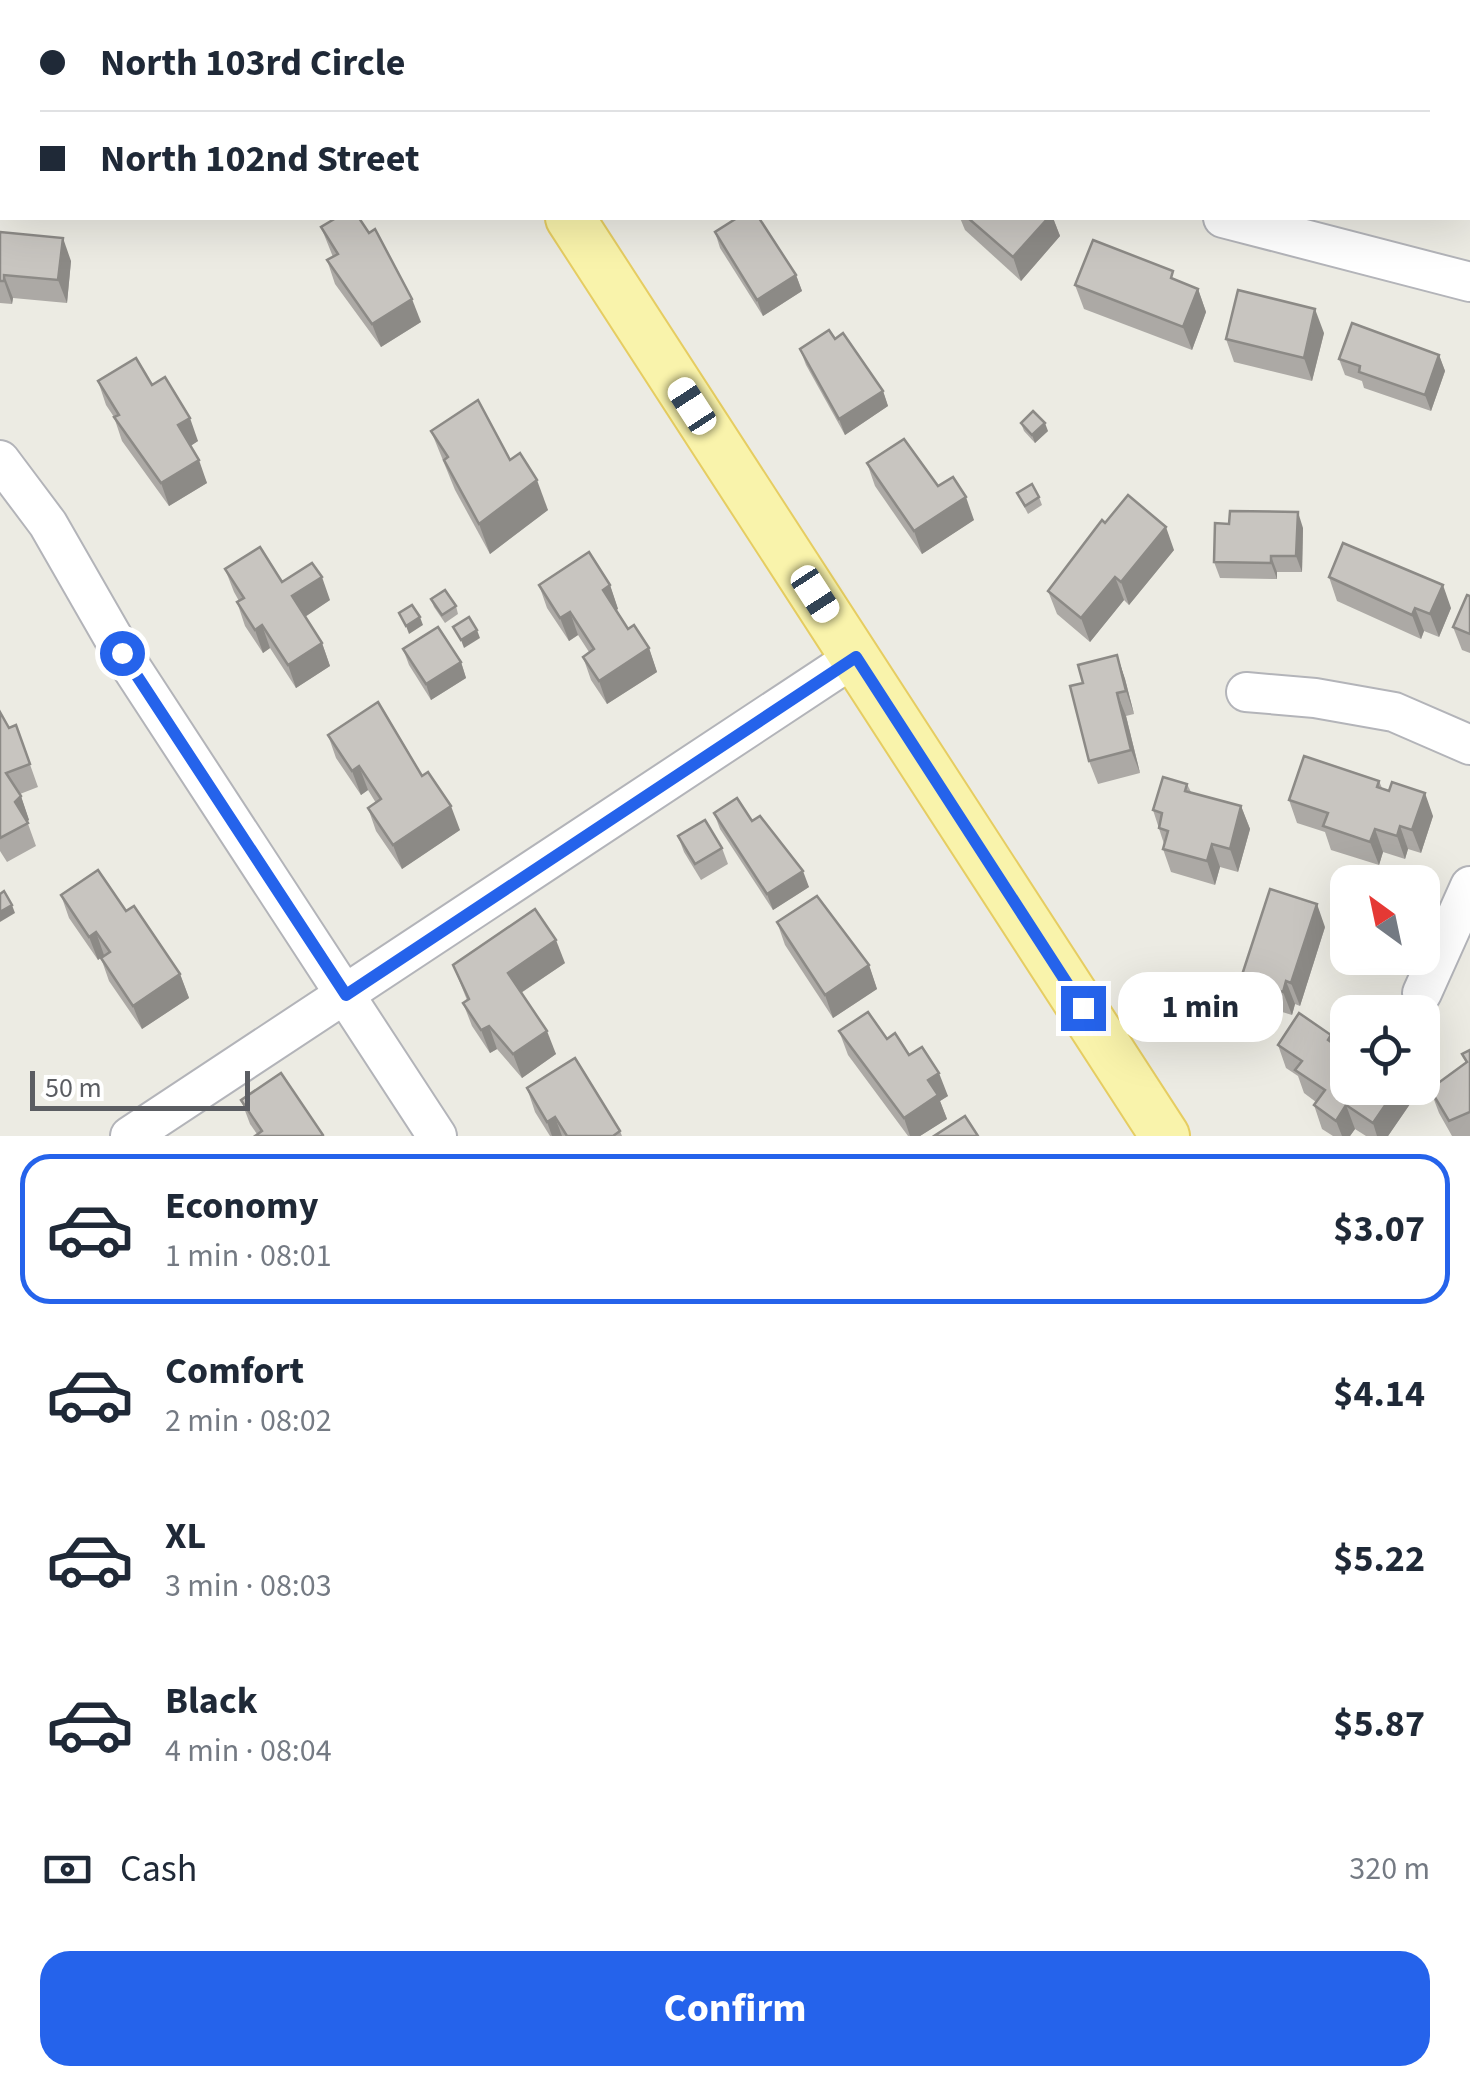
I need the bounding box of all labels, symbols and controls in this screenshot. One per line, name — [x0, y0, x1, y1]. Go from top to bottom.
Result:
text: North 103rd Circle — [100, 36, 405, 90]
text: North 102nd Street — [100, 132, 420, 186]
car — [663, 373, 721, 439]
car — [786, 561, 844, 627]
route start — [100, 631, 145, 676]
north arrow — [1330, 865, 1440, 975]
map controls — [1330, 865, 1440, 1105]
callout: 1 min — [1118, 973, 1283, 1043]
text: 1 min — [1162, 984, 1239, 1030]
route end — [1061, 986, 1106, 1031]
button: locate — [1330, 995, 1440, 1105]
scale bar — [30, 1066, 250, 1110]
text: 50 m — [45, 1068, 102, 1108]
text: Economy — [165, 1179, 318, 1233]
icon: car — [45, 1184, 135, 1274]
text: $3.07 — [1333, 1202, 1425, 1256]
text: 1 min · 08:01 — [165, 1233, 332, 1279]
text: Comfort — [165, 1344, 304, 1398]
icon: car — [45, 1349, 135, 1439]
text: $4.14 — [1333, 1367, 1425, 1421]
text: 2 min · 08:02 — [165, 1398, 332, 1444]
text: XL — [165, 1509, 206, 1563]
icon: car — [45, 1514, 135, 1604]
text: $5.22 — [1333, 1532, 1425, 1586]
text: 3 min · 08:03 — [165, 1563, 332, 1609]
text: Black — [165, 1674, 258, 1728]
icon: car — [45, 1679, 135, 1769]
text: $5.87 — [1333, 1697, 1425, 1751]
text: 4 min · 08:04 — [165, 1728, 332, 1774]
icon: cash — [40, 1842, 95, 1897]
text: Cash — [120, 1842, 197, 1896]
text: 320 m — [1349, 1846, 1430, 1892]
button: Confirm — [40, 1951, 1430, 2066]

